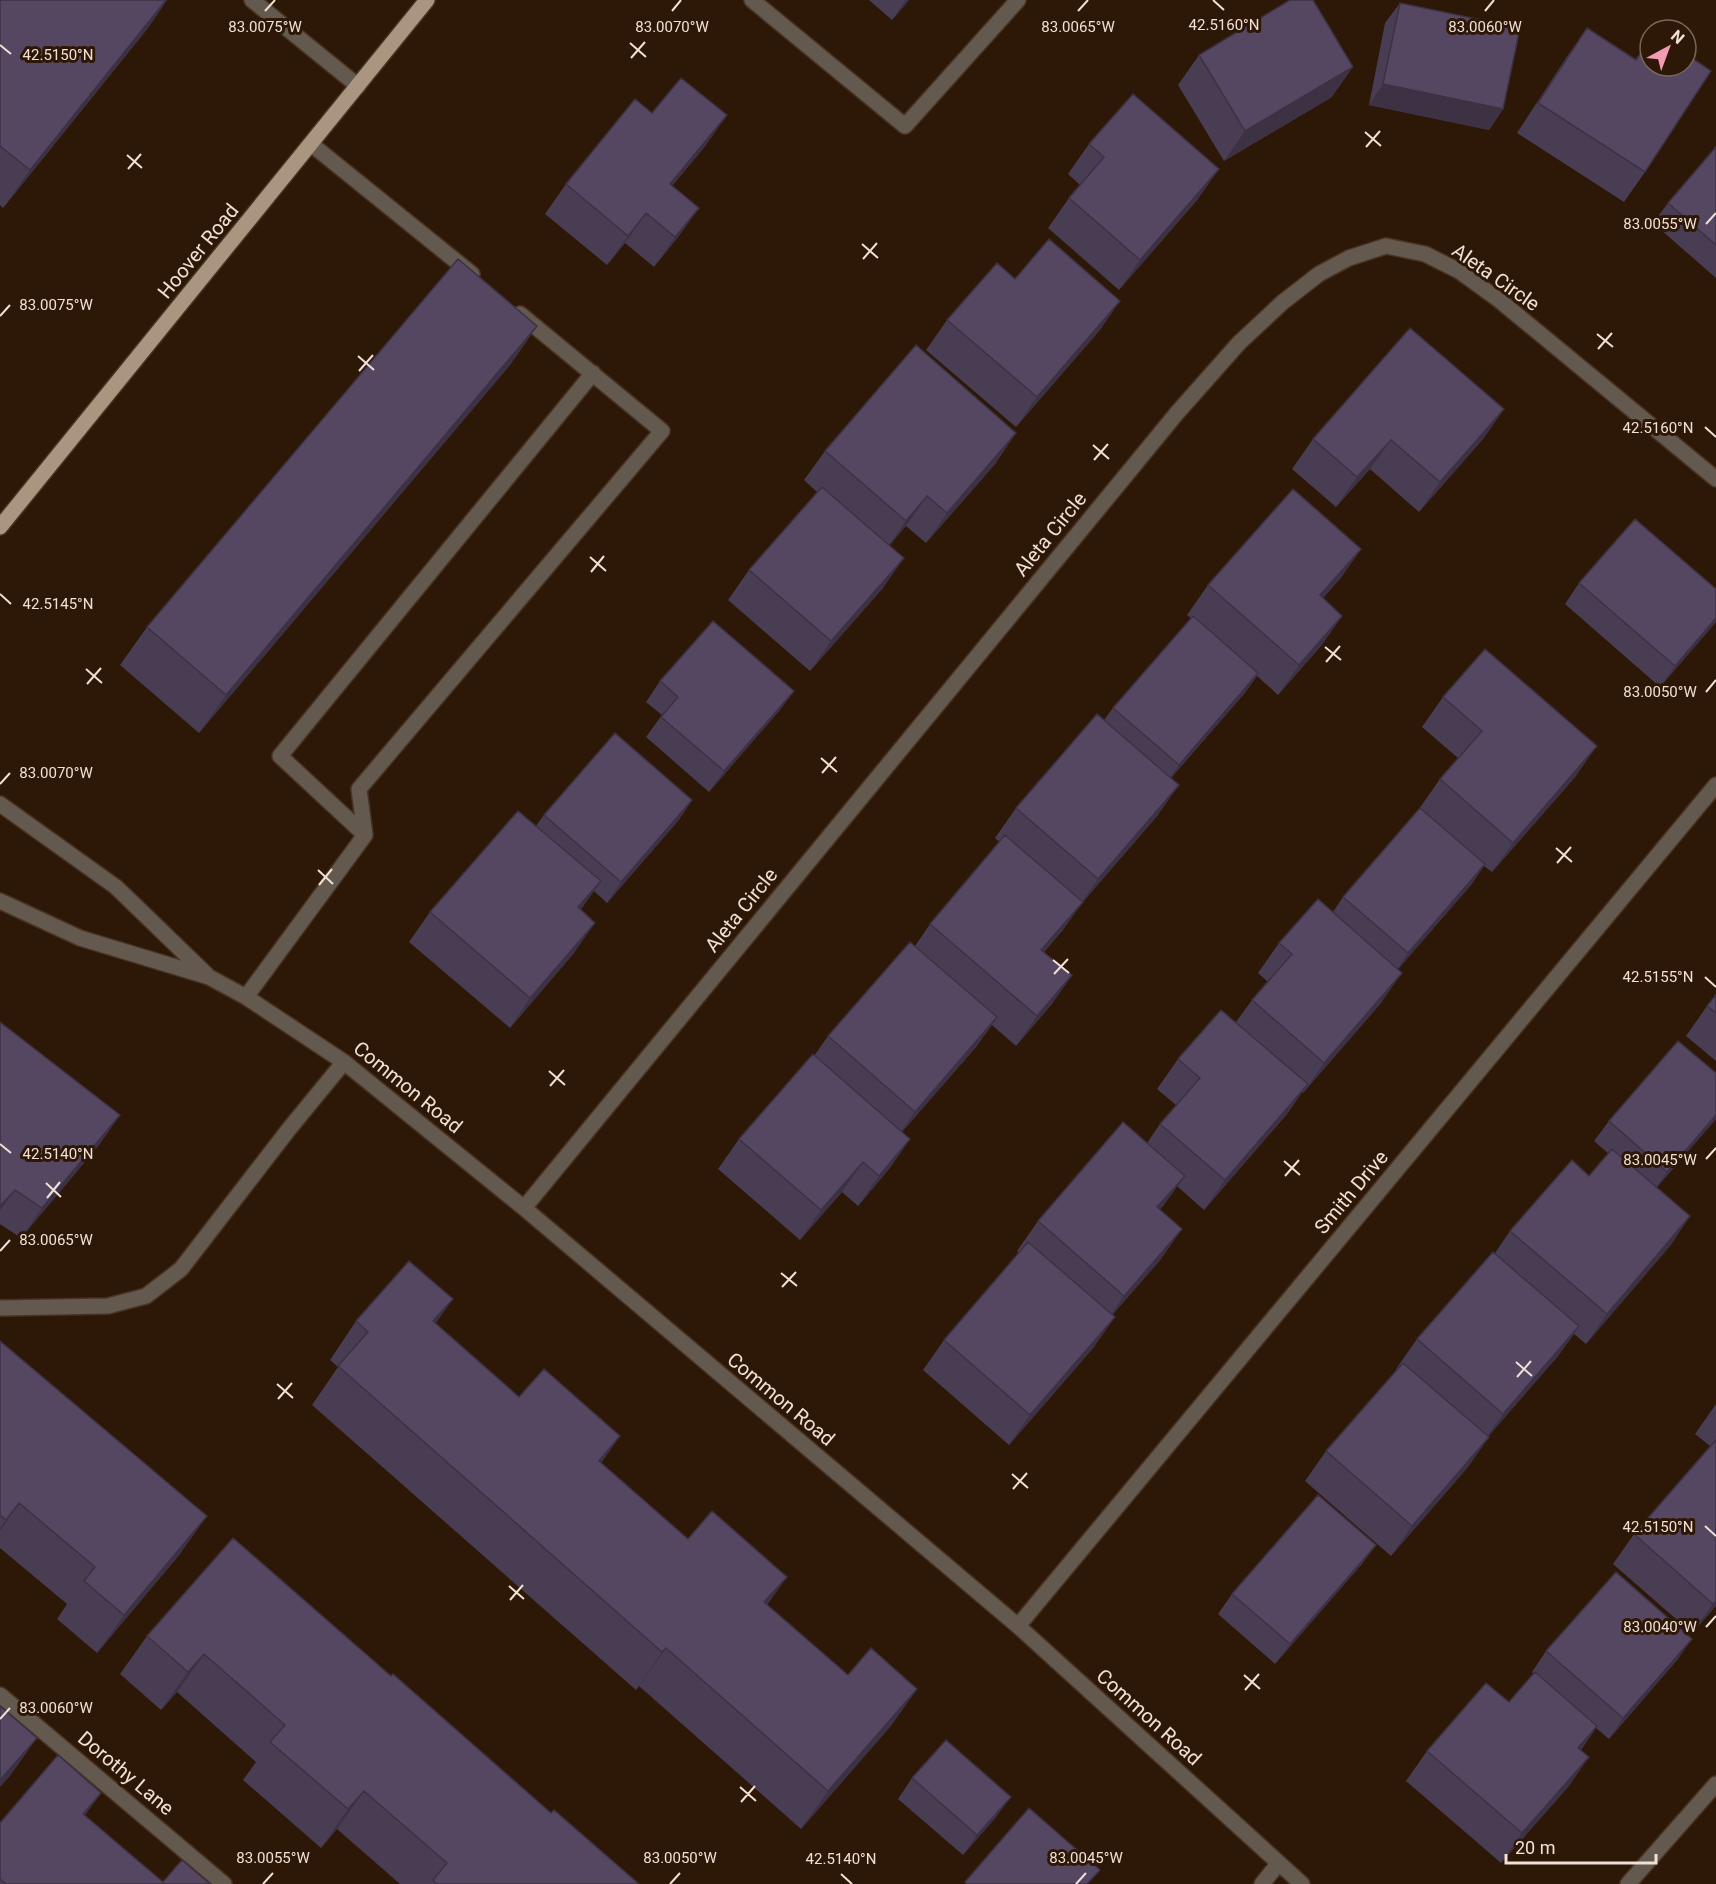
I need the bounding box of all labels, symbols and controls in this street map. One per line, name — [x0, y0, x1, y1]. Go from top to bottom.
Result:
text: 42.5160°N — [1189, 16, 1259, 34]
text: 83.0075°W — [228, 18, 302, 36]
text: 83.0070°W — [635, 18, 709, 36]
text: 83.0065°W — [1041, 18, 1115, 36]
text: 83.0060°W — [1448, 18, 1522, 36]
north arrow — [1638, 18, 1698, 78]
text: N — [1667, 26, 1688, 48]
text: 42.5150°N — [23, 46, 93, 64]
street label: Hoover Road — [153, 199, 243, 303]
text: 83.0055°W — [1623, 215, 1697, 233]
street label: Aleta Circle — [1448, 238, 1544, 316]
text: 83.0075°W — [19, 296, 93, 314]
text: 42.5160°N — [1623, 419, 1693, 437]
street label: Aleta Circle — [1009, 487, 1091, 581]
text: 42.5145°N — [23, 595, 93, 613]
text: 83.0050°W — [1623, 683, 1697, 701]
text: 83.0070°W — [19, 764, 93, 782]
street label: Aleta Circle — [700, 863, 782, 957]
text: 42.5155°N — [1623, 968, 1693, 986]
street label: Common Road — [349, 1036, 467, 1138]
text: 42.5140°N — [23, 1145, 93, 1163]
street label: Smith Drive — [1309, 1145, 1393, 1239]
text: 83.0045°W — [1623, 1151, 1697, 1169]
text: 83.0065°W — [19, 1231, 93, 1249]
street label: Common Road — [722, 1347, 840, 1451]
text: 42.5150°N — [1623, 1518, 1693, 1536]
text: 83.0040°W — [1623, 1618, 1697, 1636]
street label: Common Road — [1092, 1664, 1206, 1770]
text: 83.0060°W — [19, 1699, 93, 1717]
street label: Dorothy Lane — [73, 1726, 179, 1820]
scale bar — [1506, 1827, 1656, 1865]
text: 20 m — [1515, 1837, 1555, 1858]
text: 83.0055°W — [236, 1849, 310, 1867]
text: 83.0050°W — [643, 1849, 717, 1867]
text: 83.0045°W — [1049, 1849, 1123, 1867]
text: 42.5140°N — [806, 1850, 876, 1868]

